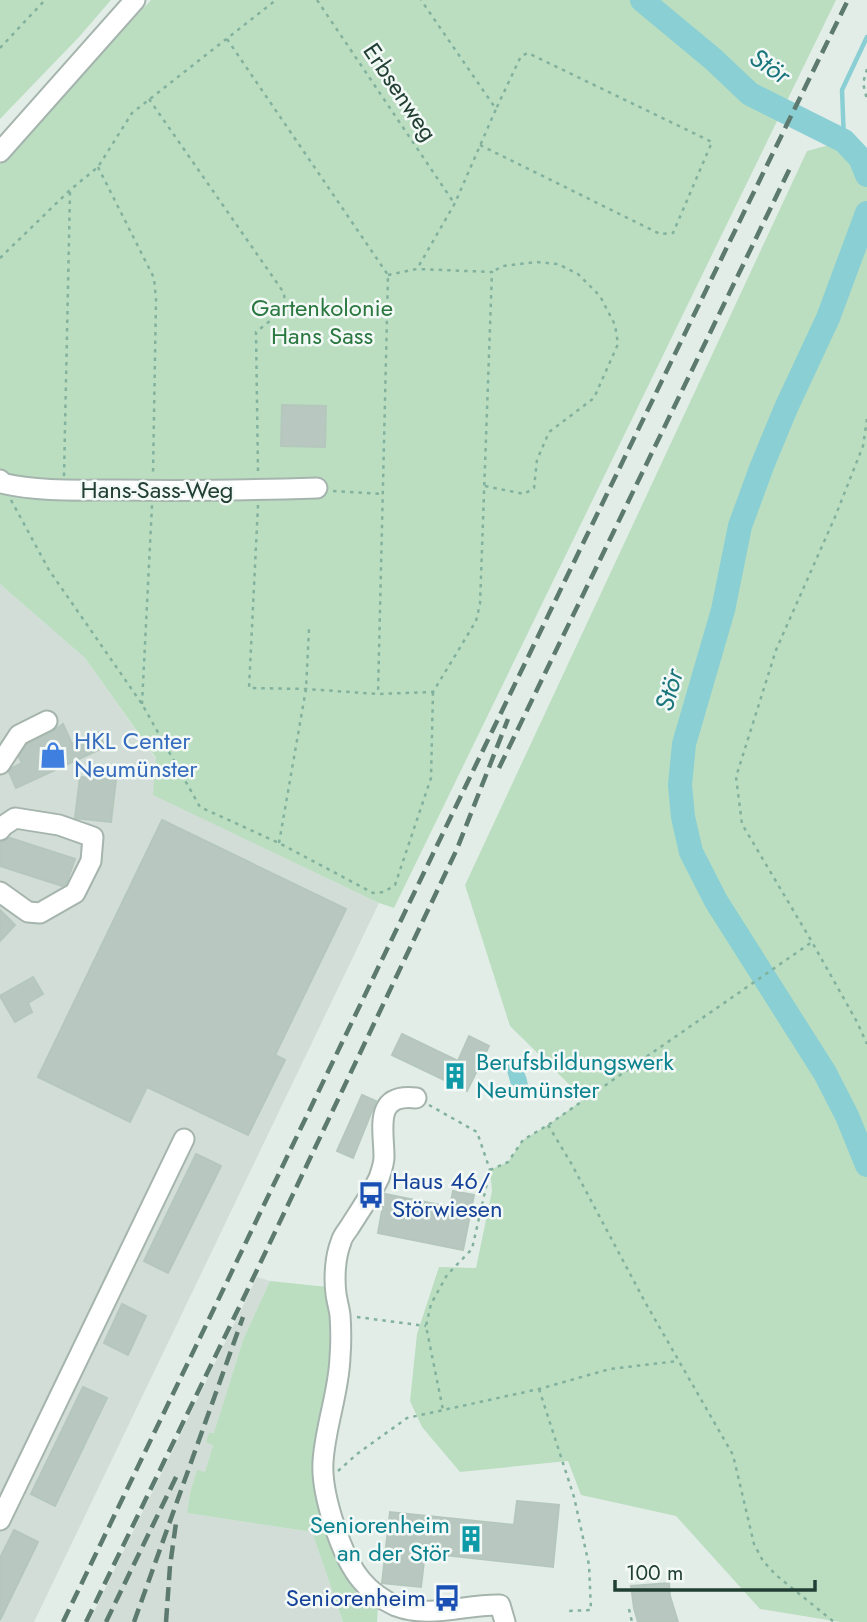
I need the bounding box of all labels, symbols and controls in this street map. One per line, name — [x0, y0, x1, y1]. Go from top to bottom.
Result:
street label: Erbsenweg — [355, 36, 446, 148]
water label: Stör — [742, 38, 799, 94]
park label: Gartenkolonie Hans Sass — [251, 290, 393, 353]
street label: Hans-Sass-Weg — [81, 472, 233, 507]
water label: Stör — [645, 663, 693, 716]
place label: HKL Center Neumünster — [74, 723, 198, 786]
shop icon: HKL Center Neumünster — [38, 740, 68, 770]
place label: Berufsbildungswerk Neumünster — [476, 1044, 674, 1107]
building icon: Berufsbildungswerk Neumünster — [440, 1061, 470, 1091]
place label: Haus 46/ Störwiesen — [392, 1163, 503, 1226]
bus stop icon: Haus 46/ Störwiesen — [356, 1180, 386, 1210]
place label: Seniorenheim an der Stör — [310, 1507, 451, 1570]
building icon: Seniorenheim an der Stör — [456, 1524, 486, 1554]
scale bar — [615, 1548, 814, 1592]
text: 100 m — [626, 1558, 683, 1588]
place label: Seniorenheim — [286, 1580, 426, 1615]
bus stop icon: Seniorenheim — [432, 1583, 462, 1613]

